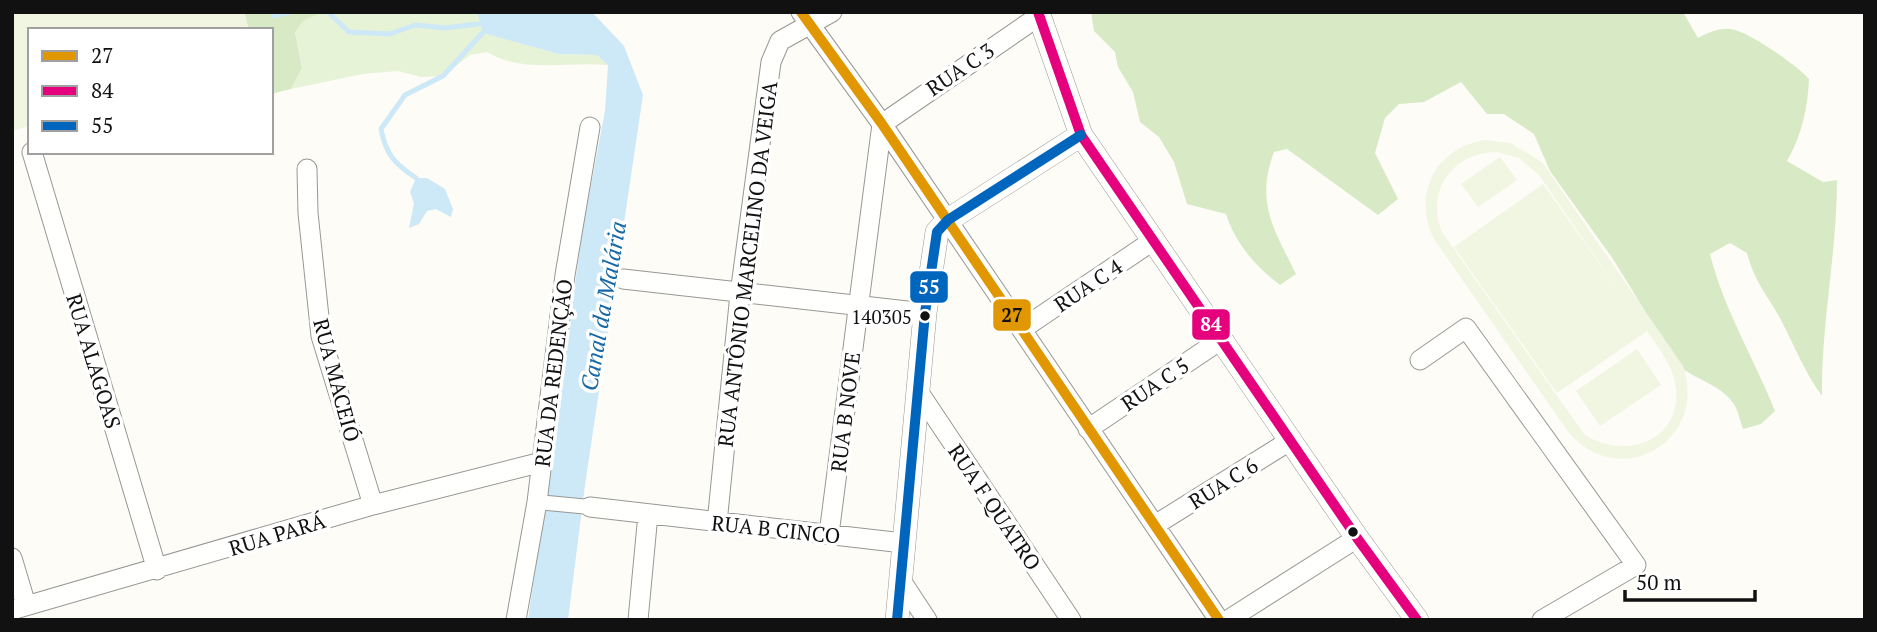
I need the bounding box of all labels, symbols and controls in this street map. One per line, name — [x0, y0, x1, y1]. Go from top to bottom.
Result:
legend — [28, 28, 273, 154]
street label: RUA C 3 — [921, 36, 999, 102]
text: 27 — [91, 41, 113, 69]
text: 84 — [91, 76, 114, 104]
street label: RUA ANTÔNIO MARCELINO DA VEIGA — [711, 79, 783, 448]
text: 55 — [91, 111, 113, 139]
water label: Canal da Malária — [573, 219, 633, 393]
street label: RUA C 4 — [1049, 252, 1128, 318]
line badge: 55 — [909, 270, 949, 304]
text: 55 — [918, 274, 940, 299]
street label: RUA DA REDENÇÃO — [528, 277, 578, 469]
street label: RUA ALAGOAS — [60, 290, 128, 432]
line badge: 27 — [992, 298, 1032, 332]
text: 27 — [1001, 302, 1023, 327]
place label: 140305 — [851, 304, 912, 329]
line badge: 84 — [1191, 308, 1231, 341]
marker: 140305 — [918, 309, 932, 323]
text: 84 — [1200, 311, 1222, 336]
street label: RUA MACEIÓ — [307, 315, 367, 445]
street label: RUA B NOVE — [824, 350, 866, 474]
street label: RUA C 5 — [1116, 351, 1194, 417]
street label: RUA F QUATRO — [942, 438, 1048, 576]
street label: RUA C 6 — [1183, 451, 1263, 515]
street label: RUA PARÁ — [225, 506, 329, 562]
street label: RUA B CINCO — [710, 508, 842, 550]
unlabelled marker — [1346, 525, 1360, 539]
scale bar — [1625, 558, 1755, 602]
text: 50 m — [1636, 568, 1682, 596]

